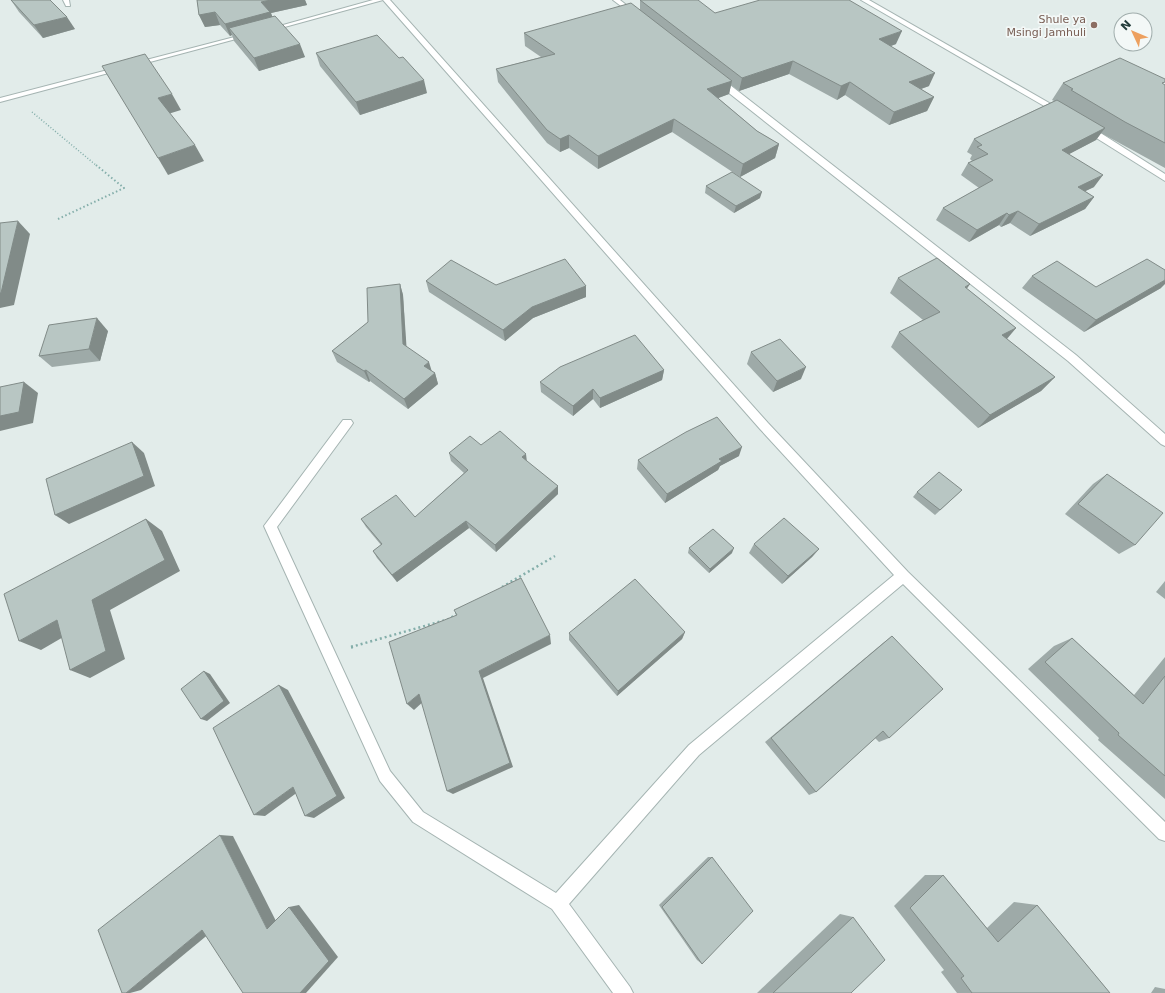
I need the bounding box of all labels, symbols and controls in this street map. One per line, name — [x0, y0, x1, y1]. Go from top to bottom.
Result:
north arrow — [1113, 12, 1153, 52]
place label: Shule ya Msingi Jamhuli — [1006, 13, 1086, 39]
text: N — [1118, 18, 1134, 33]
marker: Shule ya Msingi Jamhuli — [1089, 20, 1099, 30]

